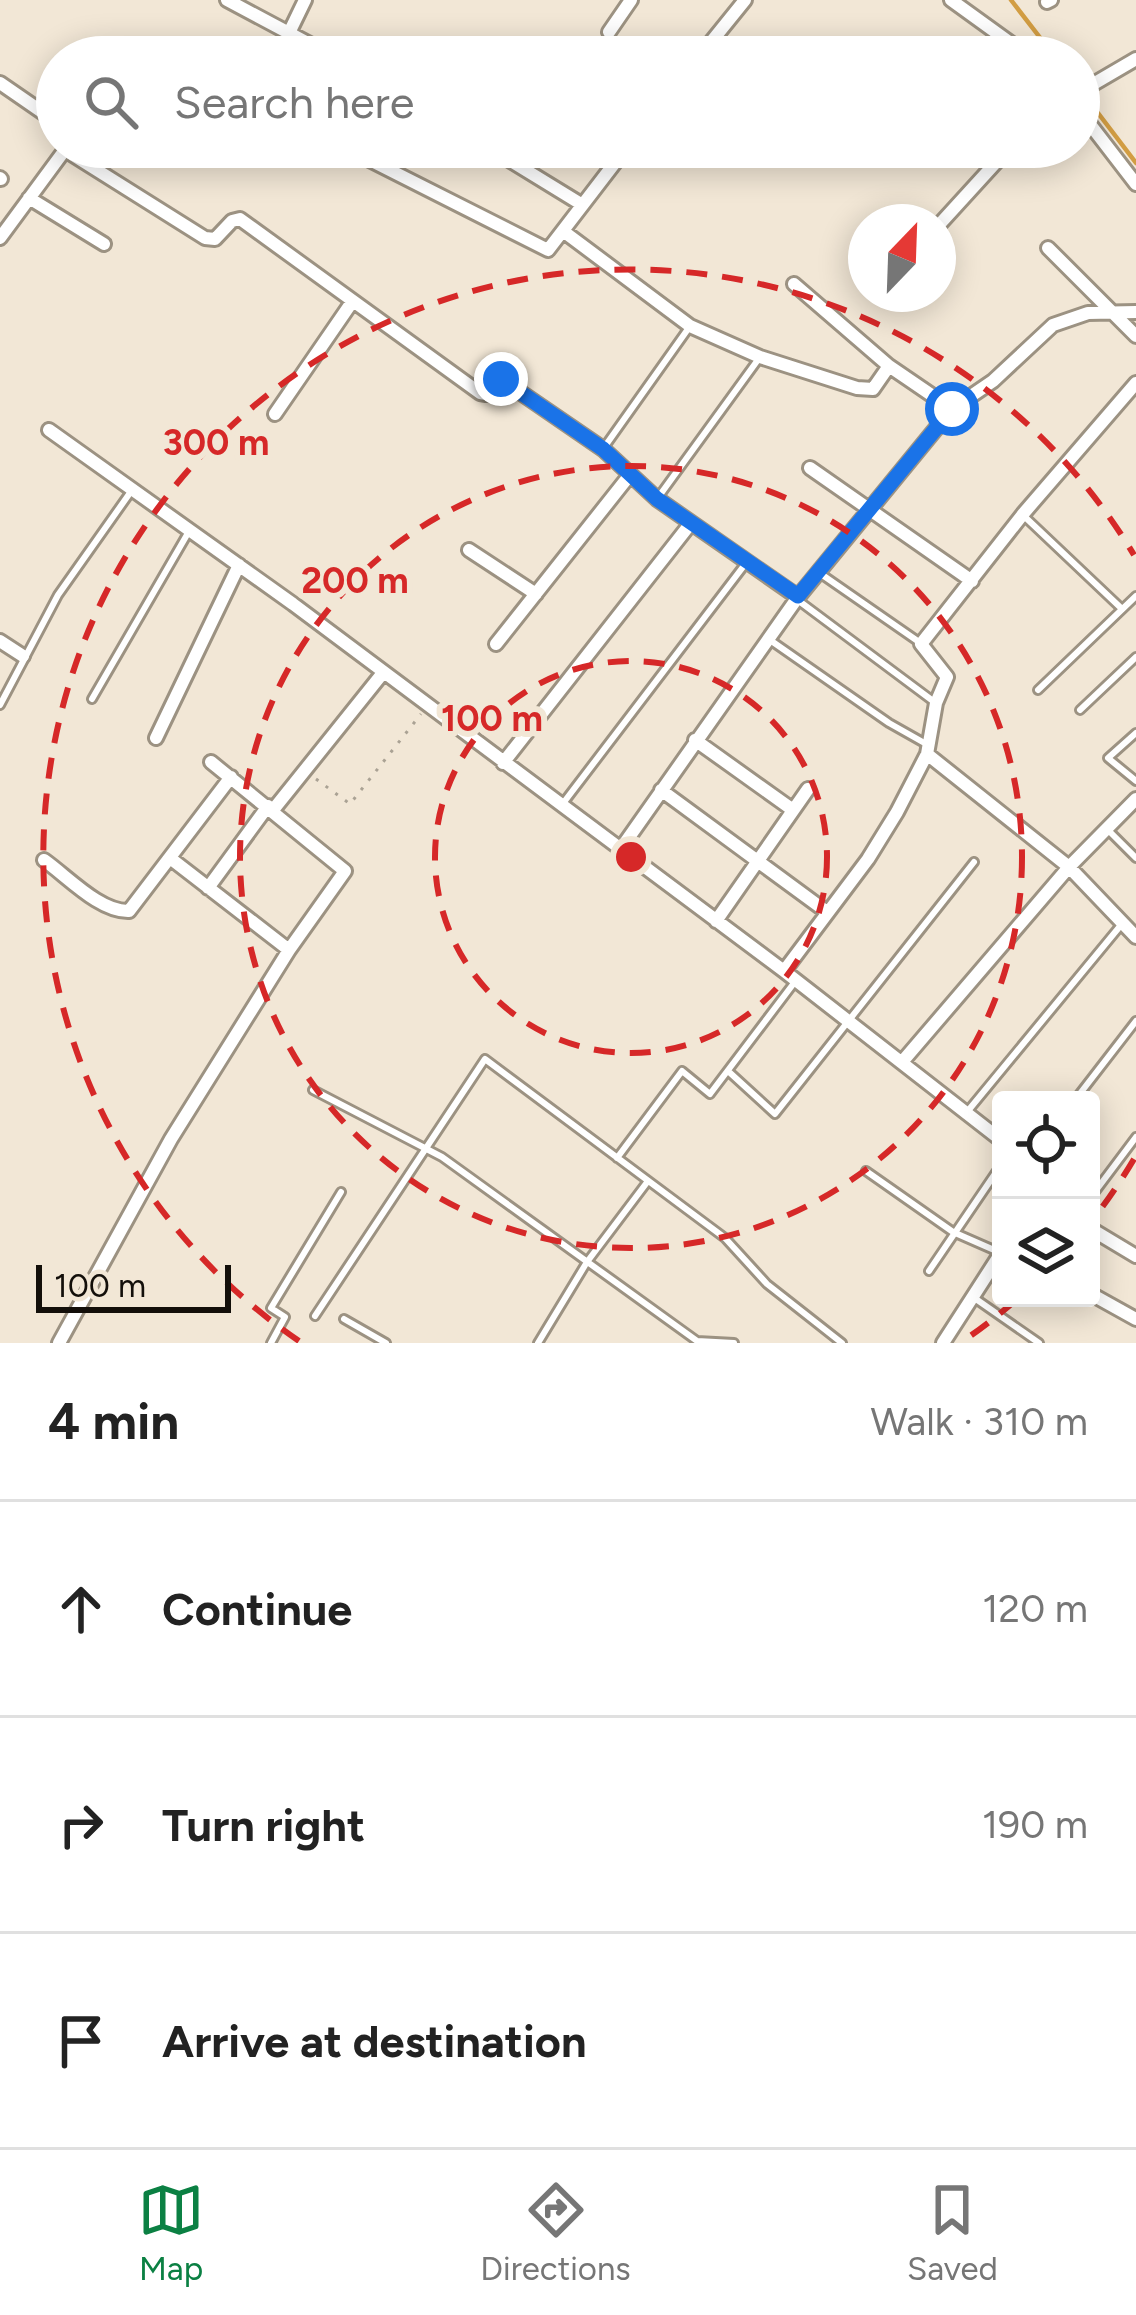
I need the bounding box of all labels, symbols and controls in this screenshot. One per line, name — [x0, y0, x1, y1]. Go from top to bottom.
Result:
search box — [36, 36, 1100, 168]
icon: search — [78, 69, 144, 135]
text: Search here — [174, 75, 414, 129]
north arrow — [848, 204, 956, 312]
route end — [474, 352, 528, 406]
route start — [925, 382, 979, 436]
text: 300 m — [163, 421, 269, 464]
text: 200 m — [301, 559, 409, 602]
text: 100 m — [441, 697, 543, 740]
centre of rings — [610, 836, 652, 878]
map controls — [992, 1091, 1100, 1307]
button: locate — [992, 1091, 1100, 1199]
button: layers — [992, 1199, 1100, 1307]
scale bar — [36, 1259, 231, 1312]
text: 100 m — [54, 1266, 146, 1305]
text: 4 min — [48, 1391, 179, 1452]
text: Walk · 310 m — [870, 1398, 1088, 1445]
icon: ahead — [48, 1576, 114, 1642]
text: Continue — [162, 1582, 352, 1636]
text: 120 m — [982, 1585, 1088, 1632]
icon: right — [48, 1792, 114, 1858]
text: Turn right — [162, 1798, 365, 1852]
text: 190 m — [982, 1801, 1088, 1848]
icon: arrive — [48, 2008, 114, 2074]
text: Arrive at destination — [162, 2014, 586, 2068]
tab: Map — [138, 2177, 204, 2288]
tab: Directions — [480, 2177, 631, 2288]
tab: Saved — [907, 2177, 998, 2288]

